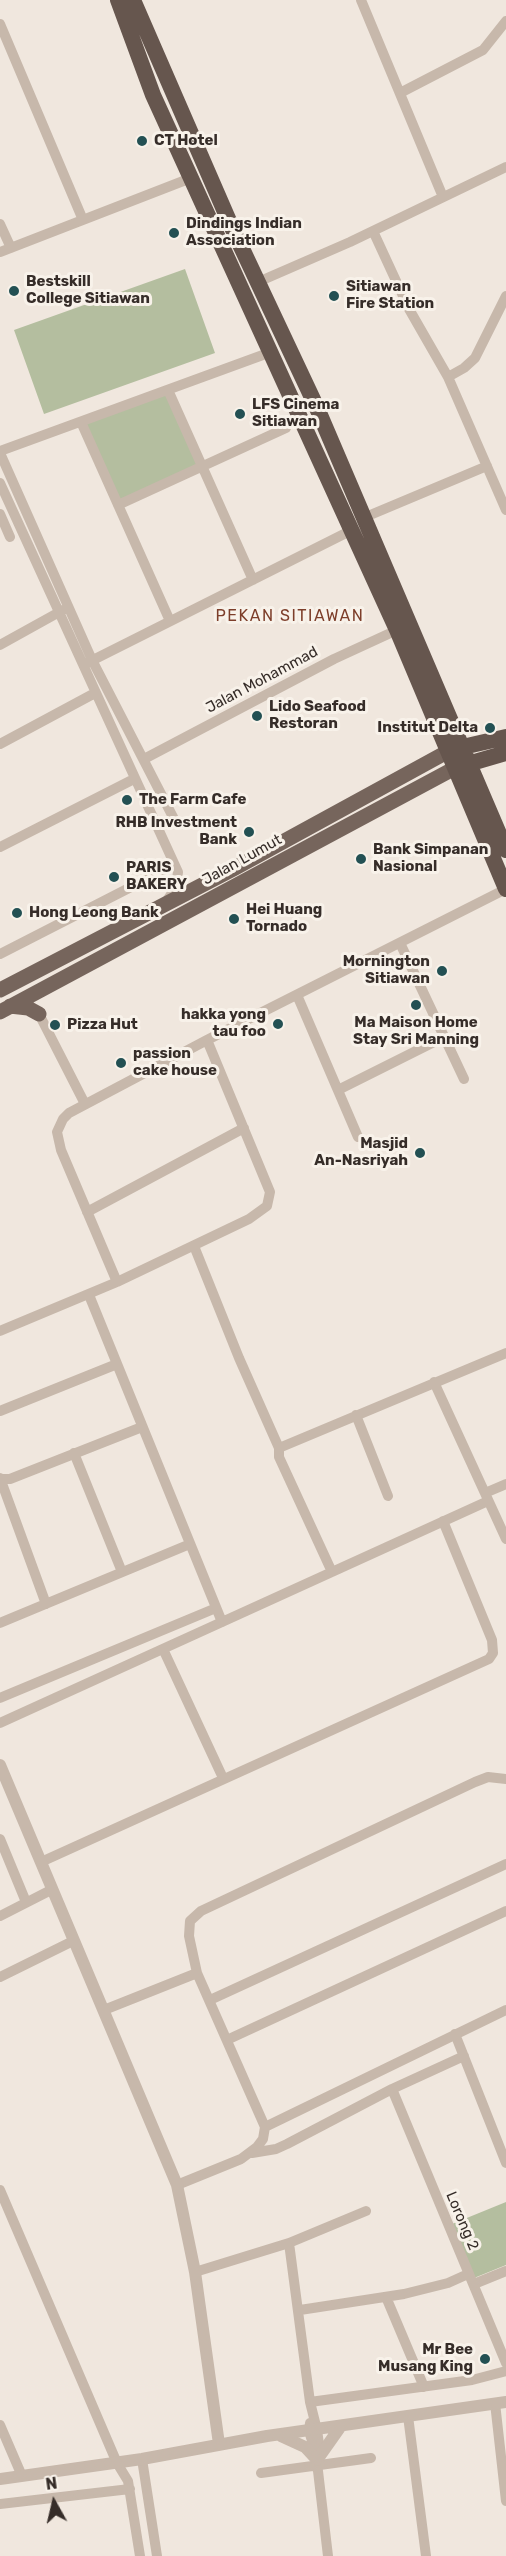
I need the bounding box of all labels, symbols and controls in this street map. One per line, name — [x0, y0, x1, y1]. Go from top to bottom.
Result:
place label: CT Hotel — [154, 132, 218, 150]
marker: CT Hotel — [135, 134, 149, 148]
place label: Dindings Indian Association — [186, 215, 302, 250]
marker: Dindings Indian Association — [167, 226, 181, 240]
place label: Bestskill College Sitiawan — [26, 273, 150, 308]
place label: Sitiawan Fire Station — [346, 278, 434, 313]
marker: Bestskill College Sitiawan — [7, 284, 21, 298]
marker: Sitiawan Fire Station — [327, 289, 341, 303]
place label: LFS Cinema Sitiawan — [252, 396, 339, 431]
marker: LFS Cinema Sitiawan — [233, 407, 247, 421]
district label: PEKAN SITIAWAN — [216, 606, 364, 626]
street label: Jalan Mohammad — [203, 643, 321, 717]
place label: Lido Seafood Restoran — [269, 698, 366, 733]
marker: Lido Seafood Restoran — [250, 709, 264, 723]
place label: Institut Delta — [377, 719, 478, 737]
marker: Institut Delta — [483, 721, 497, 735]
place label: The Farm Cafe — [139, 791, 246, 809]
marker: The Farm Cafe — [120, 793, 134, 807]
place label: RHB Investment Bank — [115, 814, 237, 849]
marker: RHB Investment Bank — [242, 825, 256, 839]
street label: Jalan Lumut — [199, 831, 285, 889]
place label: Bank Simpanan Nasional — [373, 841, 488, 876]
marker: Bank Simpanan Nasional — [354, 852, 368, 866]
place label: PARIS BAKERY — [126, 859, 187, 894]
marker: PARIS BAKERY — [107, 870, 121, 884]
place label: Hei Huang Tornado — [246, 901, 322, 936]
place label: Hong Leong Bank — [29, 904, 159, 922]
marker: Hong Leong Bank — [10, 906, 24, 920]
marker: Hei Huang Tornado — [227, 912, 241, 926]
place label: Mornington Sitiawan — [343, 953, 430, 988]
marker: Mornington Sitiawan — [435, 964, 449, 978]
marker: Ma Maison Home Stay Sri Manning — [409, 998, 423, 1012]
place label: hakka yong tau foo — [181, 1006, 266, 1041]
place label: Ma Maison Home Stay Sri Manning — [353, 1014, 479, 1049]
place label: Pizza Hut — [67, 1016, 138, 1034]
marker: hakka yong tau foo — [271, 1017, 285, 1031]
marker: Pizza Hut — [48, 1018, 62, 1032]
place label: passion cake house — [133, 1045, 217, 1080]
marker: passion cake house — [114, 1056, 128, 1070]
place label: Masjid An-Nasriyah — [314, 1135, 408, 1170]
marker: Masjid An-Nasriyah — [413, 1146, 427, 1160]
street label: Lorong 2 — [442, 2189, 482, 2253]
place label: Mr Bee Musang King — [378, 2341, 473, 2376]
marker: Mr Bee Musang King — [478, 2352, 492, 2366]
north arrow — [24, 2472, 84, 2532]
text: N — [44, 2473, 58, 2494]

